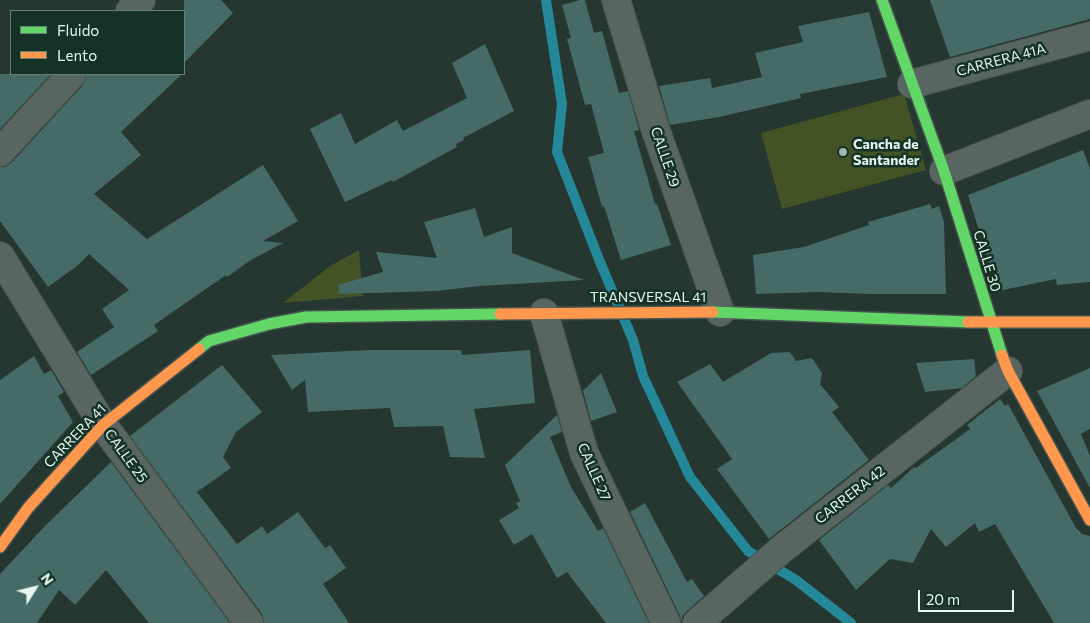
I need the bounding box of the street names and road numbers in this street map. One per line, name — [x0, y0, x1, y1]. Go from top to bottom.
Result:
street label: CARRERA 41A — [955, 40, 1047, 80]
street label: CALLE 29 — [647, 125, 683, 189]
street label: CALLE 30 — [970, 228, 1004, 294]
street label: TRANSVERSAL 41 — [590, 289, 706, 305]
street label: CARRERA 41 — [40, 401, 110, 471]
street label: CALLE 25 — [101, 426, 151, 486]
street label: CALLE 27 — [574, 441, 614, 503]
street label: CARRERA 42 — [812, 463, 888, 527]

